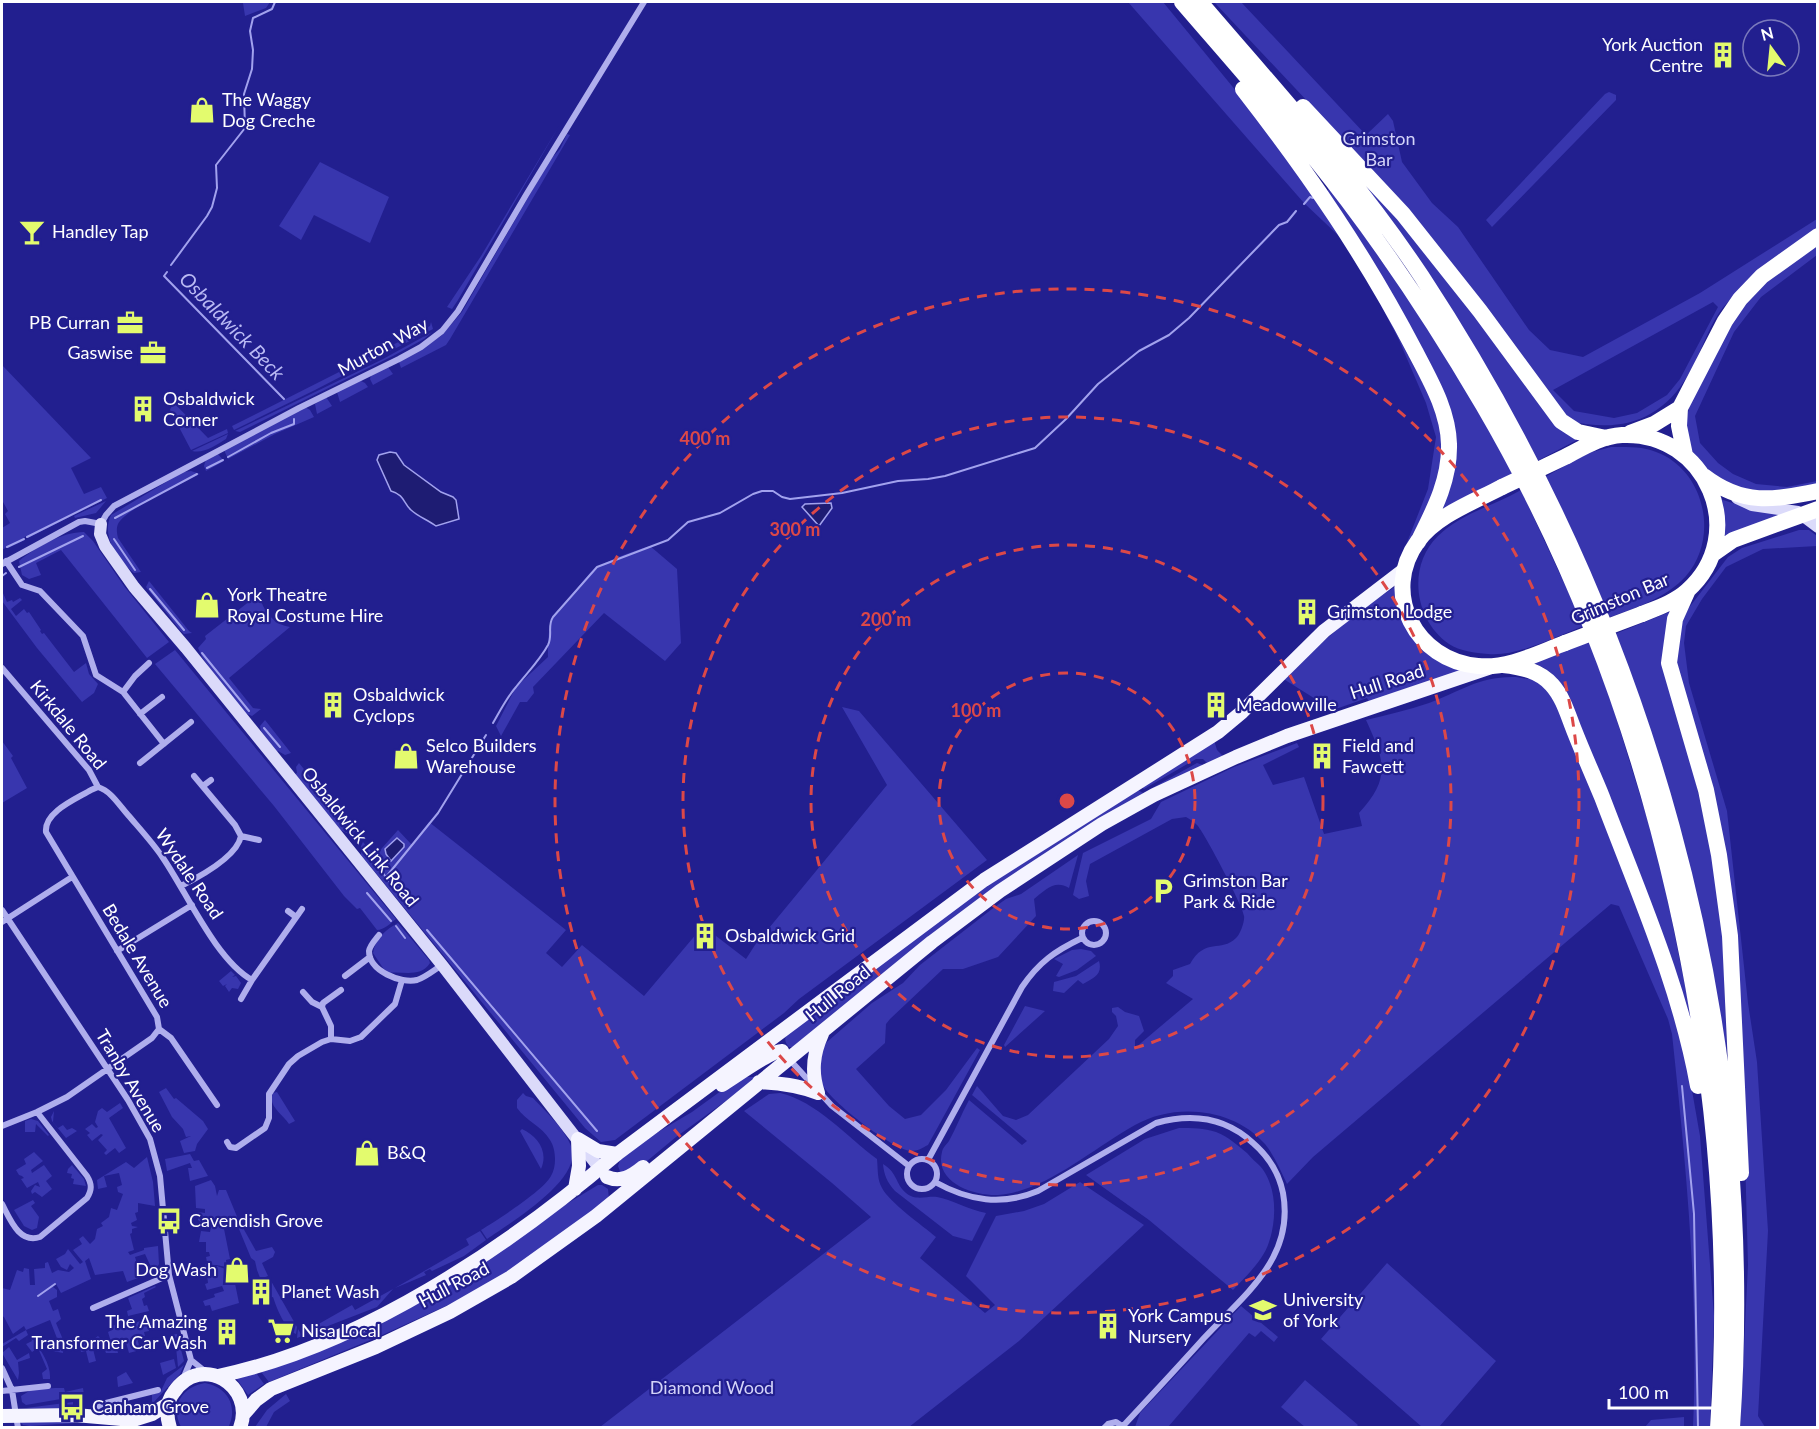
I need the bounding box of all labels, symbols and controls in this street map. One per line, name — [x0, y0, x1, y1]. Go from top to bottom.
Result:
north arrow — [1741, 18, 1801, 78]
text: N — [1759, 22, 1775, 44]
place label: York Auction Centre — [1602, 33, 1703, 76]
building icon: York Auction Centre — [1708, 40, 1738, 70]
place label: The Waggy Dog Creche — [222, 88, 316, 131]
shop icon: The Waggy Dog Creche — [187, 95, 217, 125]
park label: Grimston Bar — [1342, 127, 1416, 170]
bar icon: Handley Tap — [17, 217, 47, 247]
place label: Handley Tap — [52, 220, 149, 242]
water label: Osbaldwick Beck — [175, 266, 291, 385]
office icon: PB Curran — [115, 308, 145, 338]
place label: PB Curran — [29, 311, 110, 333]
street label: Murton Way — [334, 312, 432, 380]
office icon: Gaswise — [138, 338, 168, 368]
place label: Gaswise — [67, 341, 133, 363]
place label: Osbaldwick Corner — [163, 387, 255, 430]
building icon: Osbaldwick Corner — [128, 394, 158, 424]
text: 400 m — [680, 427, 730, 449]
text: 300 m — [770, 518, 820, 540]
street label: Grimston Bar — [1567, 567, 1673, 629]
place label: York Theatre Royal Costume Hire — [227, 583, 383, 626]
shop icon: York Theatre Royal Costume Hire — [192, 590, 222, 620]
building icon: Grimston Lodge — [1292, 597, 1322, 627]
place label: Grimston Lodge — [1327, 600, 1452, 622]
text: 200 m — [861, 608, 911, 630]
street label: Hull Road — [1347, 659, 1427, 703]
street label: Kirkdale Road — [26, 675, 112, 774]
place label: Osbaldwick Cyclops — [353, 683, 445, 726]
building icon: Osbaldwick Cyclops — [318, 690, 348, 720]
building icon: Meadowville — [1201, 690, 1231, 720]
place label: Meadowville — [1236, 693, 1337, 715]
text: 100 m — [951, 699, 1001, 721]
place label: Selco Builders Warehouse — [426, 734, 537, 777]
place label: Field and Fawcett — [1342, 734, 1414, 777]
shop icon: Selco Builders Warehouse — [391, 741, 421, 771]
building icon: Field and Fawcett — [1307, 741, 1337, 771]
street label: Osbaldwick Link Road — [298, 762, 424, 911]
centre of rings — [1057, 791, 1077, 811]
street label: Wydale Road — [151, 824, 228, 923]
place label: Grimston Bar Park & Ride — [1183, 869, 1288, 912]
parking icon: Grimston Bar Park & Ride — [1148, 876, 1178, 906]
street label: Bedale Avenue — [98, 900, 178, 1011]
building icon: Osbaldwick Grid — [690, 921, 720, 951]
place label: Osbaldwick Grid — [725, 924, 855, 946]
street label: Hull Road — [801, 961, 874, 1026]
street label: Tranby Avenue — [91, 1025, 170, 1136]
shop icon: B&Q — [352, 1138, 382, 1168]
place label: B&Q — [387, 1141, 426, 1163]
bus stop icon: Cavendish Grove — [154, 1206, 184, 1236]
place label: Cavendish Grove — [189, 1209, 323, 1231]
shop icon: Dog Wash — [222, 1255, 252, 1285]
street label: Hull Road — [415, 1256, 493, 1312]
place label: Dog Wash — [135, 1258, 217, 1280]
building icon: Planet Wash — [246, 1277, 276, 1307]
place label: Planet Wash — [281, 1280, 380, 1302]
place label: University of York — [1283, 1288, 1364, 1331]
school or university icon: University of York — [1248, 1295, 1278, 1325]
place label: York Campus Nursery — [1128, 1304, 1232, 1347]
place label: The Amazing Transformer Car Wash — [31, 1310, 207, 1353]
building icon: York Campus Nursery — [1093, 1311, 1123, 1341]
supermarket icon: Nisa Local — [266, 1316, 296, 1346]
building icon: The Amazing Transformer Car Wash — [212, 1317, 242, 1347]
place label: Nisa Local — [301, 1319, 381, 1341]
scale bar — [1609, 1372, 1736, 1410]
park label: Diamond Wood — [650, 1376, 774, 1398]
text: 100 m — [1618, 1381, 1669, 1403]
bus stop icon: Canham Grove — [57, 1392, 87, 1422]
place label: Canham Grove — [92, 1395, 209, 1417]

